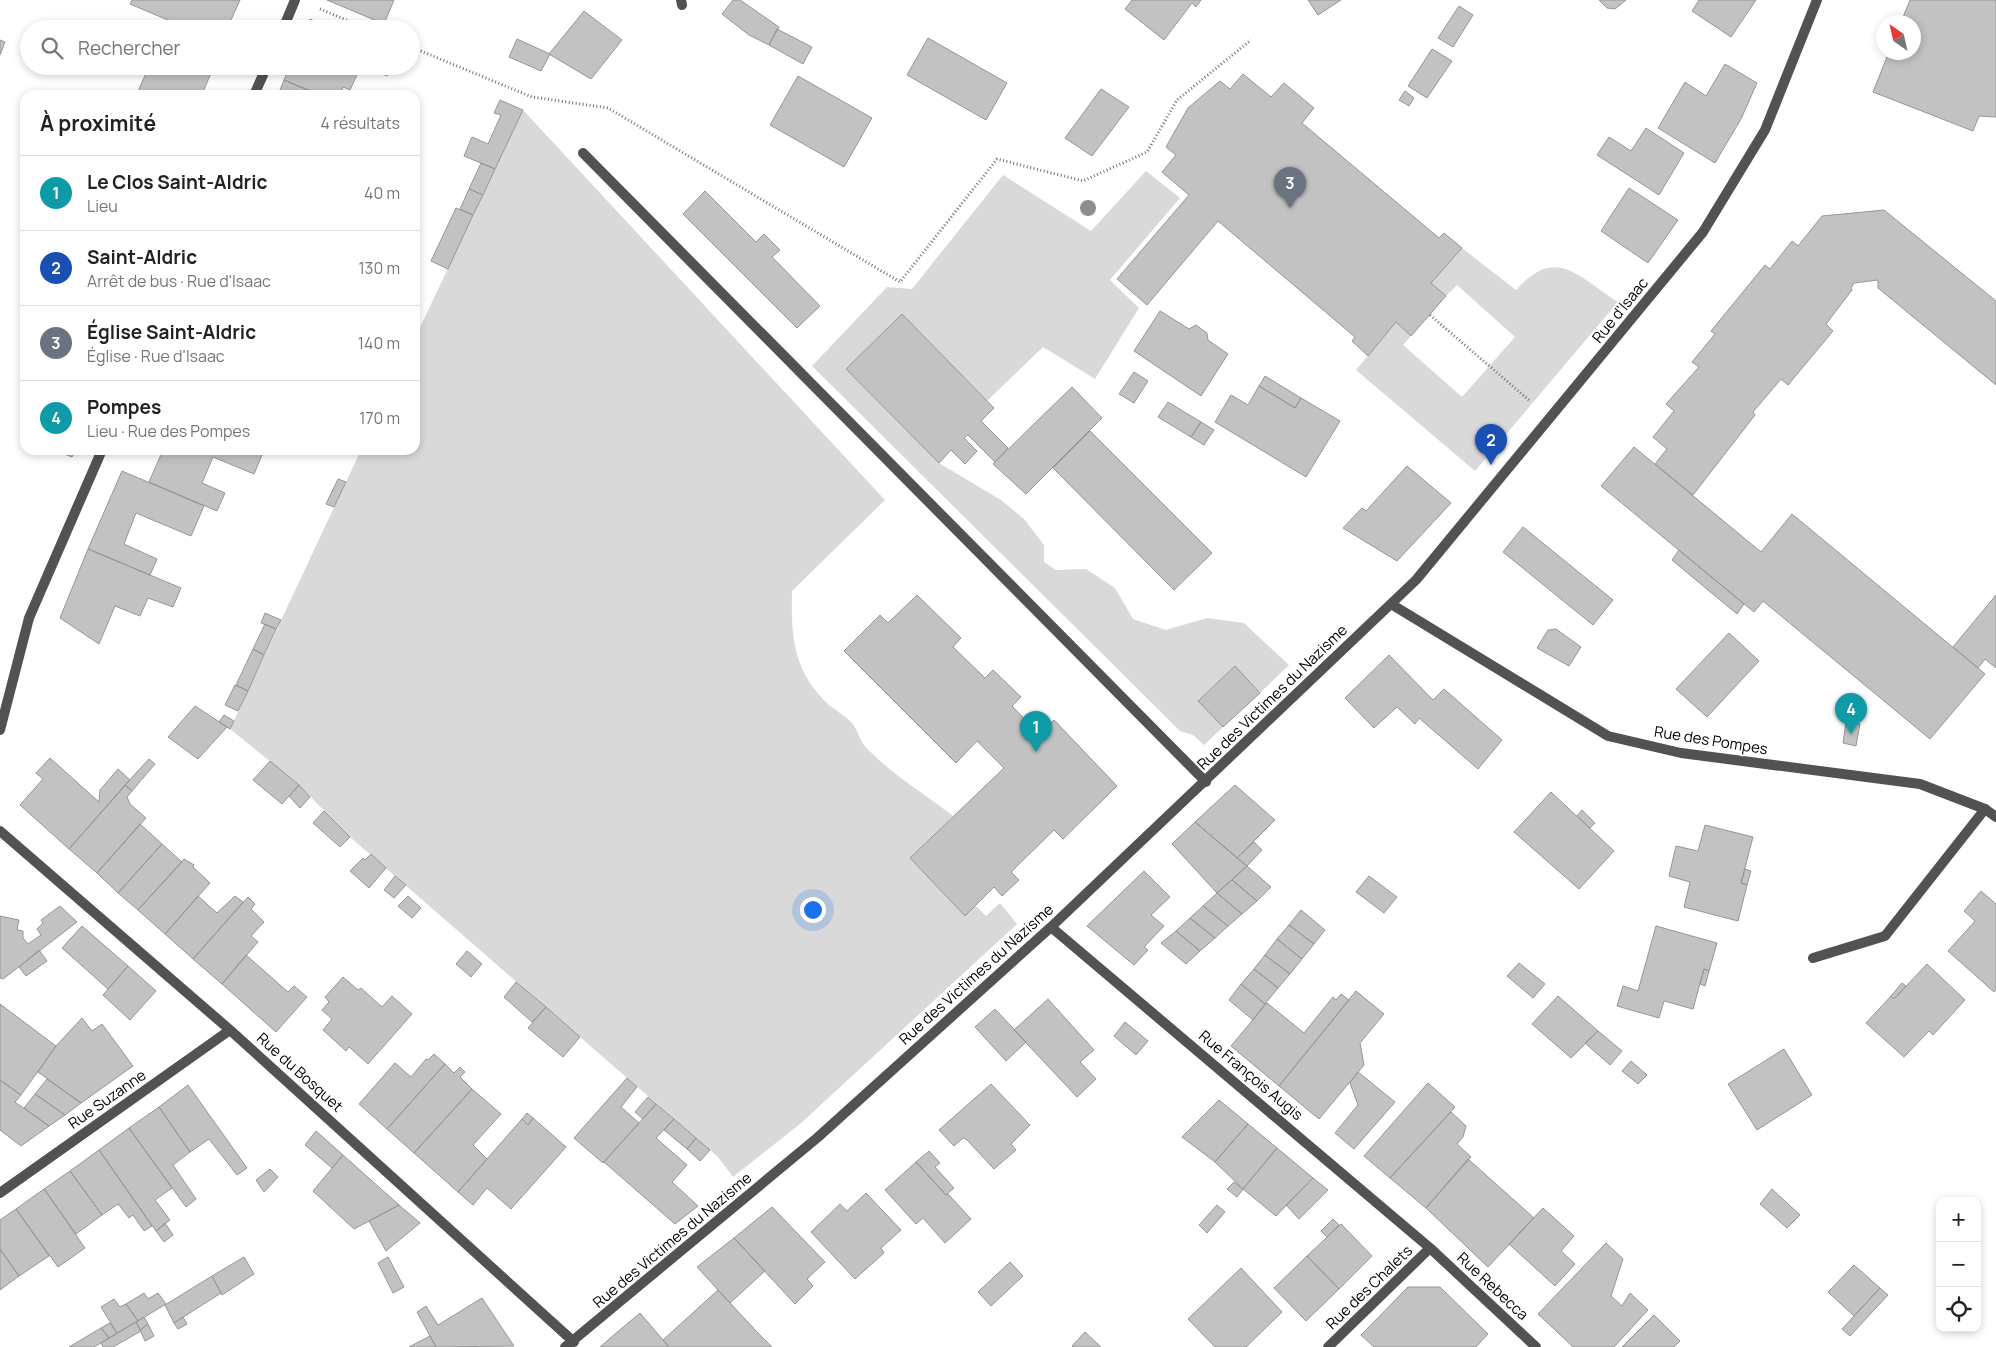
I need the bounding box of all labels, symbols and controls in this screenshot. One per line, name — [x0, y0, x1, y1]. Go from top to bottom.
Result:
north arrow — [1876, 15, 1921, 60]
search box — [20, 20, 420, 75]
icon: search — [38, 34, 66, 62]
text: Rechercher — [78, 35, 180, 61]
text: À proximité — [40, 109, 156, 137]
text: 4 résultats — [321, 112, 400, 134]
pin: 3 — [1274, 167, 1306, 208]
text: Le Clos Saint-Aldric — [87, 169, 267, 195]
text: 1 — [52, 182, 60, 204]
text: 40 m — [364, 182, 400, 204]
text: Lieu — [87, 195, 118, 217]
text: Saint-Aldric — [87, 244, 197, 270]
text: 2 — [51, 257, 61, 279]
text: 130 m — [358, 257, 400, 279]
text: Arrêt de bus · Rue d'Isaac — [87, 270, 271, 292]
street label: Rue d'Isaac — [1587, 273, 1653, 347]
text: Église Saint-Aldric — [87, 319, 256, 345]
text: 3 — [51, 332, 61, 354]
text: 140 m — [358, 332, 400, 354]
text: Église · Rue d'Isaac — [87, 345, 225, 367]
text: Pompes — [87, 394, 161, 420]
text: 4 — [51, 407, 61, 429]
text: 170 m — [359, 407, 400, 429]
text: Lieu · Rue des Pompes — [87, 420, 250, 442]
pin: 2 — [1475, 424, 1507, 465]
street label: Rue des Victimes du Nazisme — [1192, 619, 1352, 774]
pin: 4 — [1835, 693, 1867, 734]
pin: 1 — [1020, 711, 1052, 752]
street label: Rue des Pompes — [1653, 721, 1769, 759]
your location — [800, 897, 826, 923]
street label: Rue des Victimes du Nazisme — [894, 899, 1058, 1049]
street label: Rue François Augis — [1194, 1025, 1308, 1125]
street label: Rue du Bosquet — [252, 1028, 348, 1116]
street label: Rue Suzanne — [64, 1064, 150, 1134]
street label: Rue des Victimes du Nazisme — [588, 1167, 756, 1313]
map controls — [1936, 1197, 1981, 1332]
button: + — [1936, 1197, 1981, 1242]
street label: Rue des Chalets — [1321, 1240, 1417, 1334]
button: − — [1936, 1242, 1981, 1287]
street label: Rue Rebecca — [1453, 1247, 1533, 1325]
button: locate — [1936, 1287, 1981, 1332]

